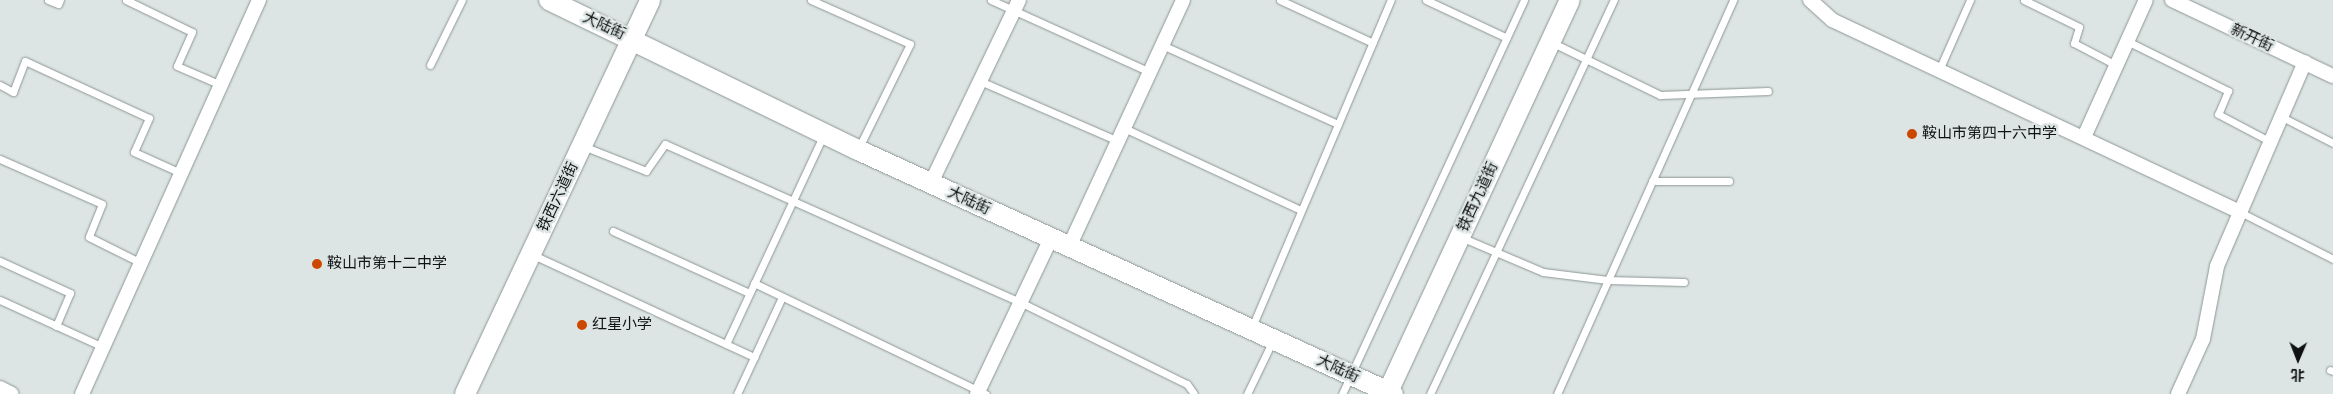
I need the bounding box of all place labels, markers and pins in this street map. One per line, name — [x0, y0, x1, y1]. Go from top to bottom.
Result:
place label: 鞍山市第四十六中学 — [1922, 125, 2057, 143]
marker: 鞍山市第四十六中学 — [1906, 128, 1918, 140]
place label: 鞍山市第十二中学 — [327, 255, 447, 273]
marker: 鞍山市第十二中学 — [311, 258, 323, 270]
place label: 红星小学 — [592, 316, 652, 334]
marker: 红星小学 — [576, 319, 588, 331]

